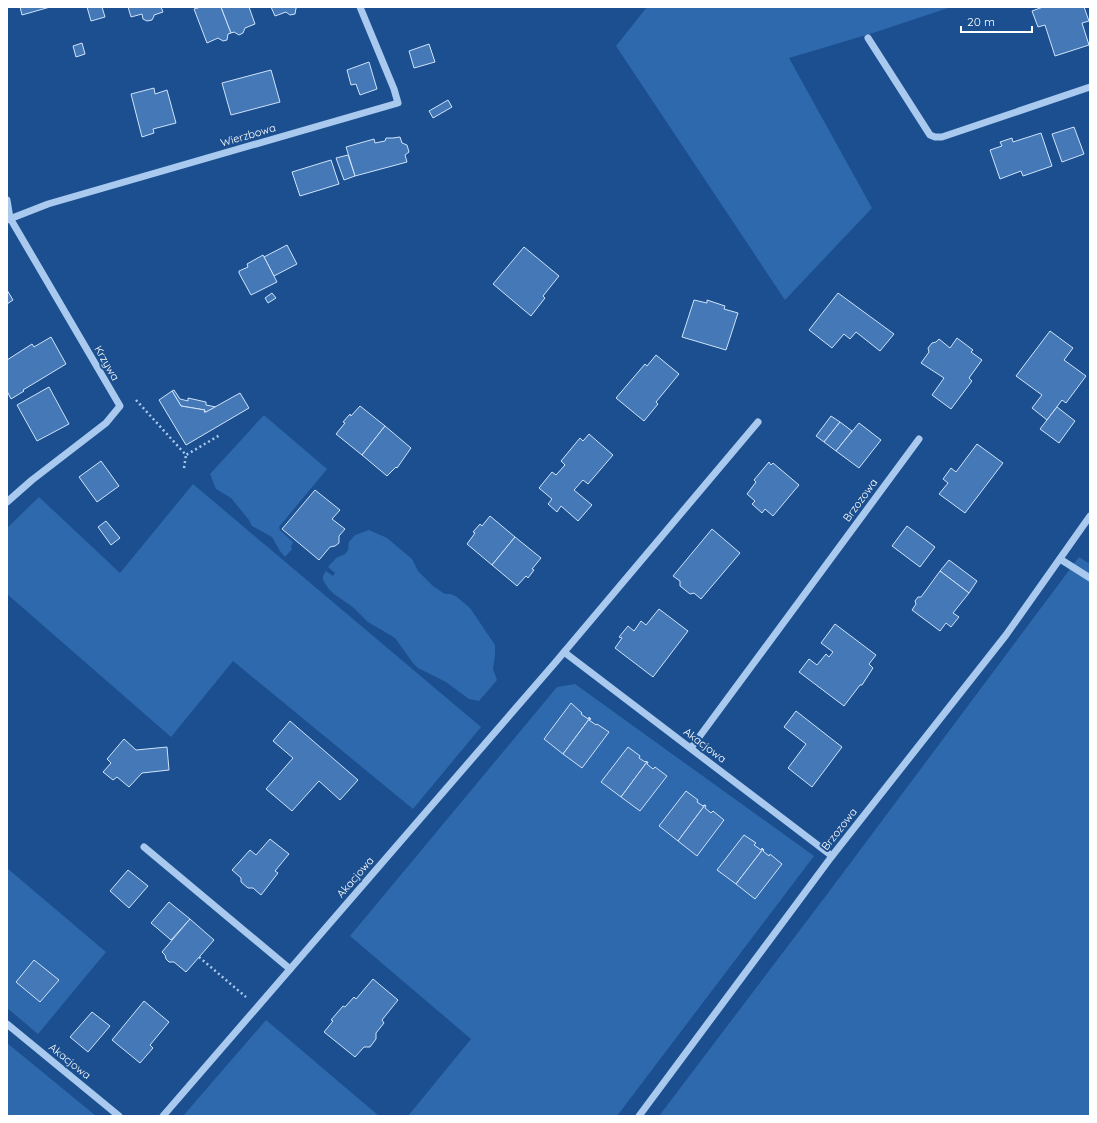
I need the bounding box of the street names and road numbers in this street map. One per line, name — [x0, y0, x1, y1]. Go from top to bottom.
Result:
street label: Wierzbowa — [219, 120, 277, 150]
street label: Krzywa — [91, 343, 123, 383]
street label: Brzozowa — [840, 476, 880, 524]
street label: Akacjowa — [681, 724, 729, 766]
street label: Brzozowa — [818, 805, 860, 853]
street label: Akacjowa — [333, 854, 377, 900]
street label: Akacjowa — [46, 1040, 94, 1082]

